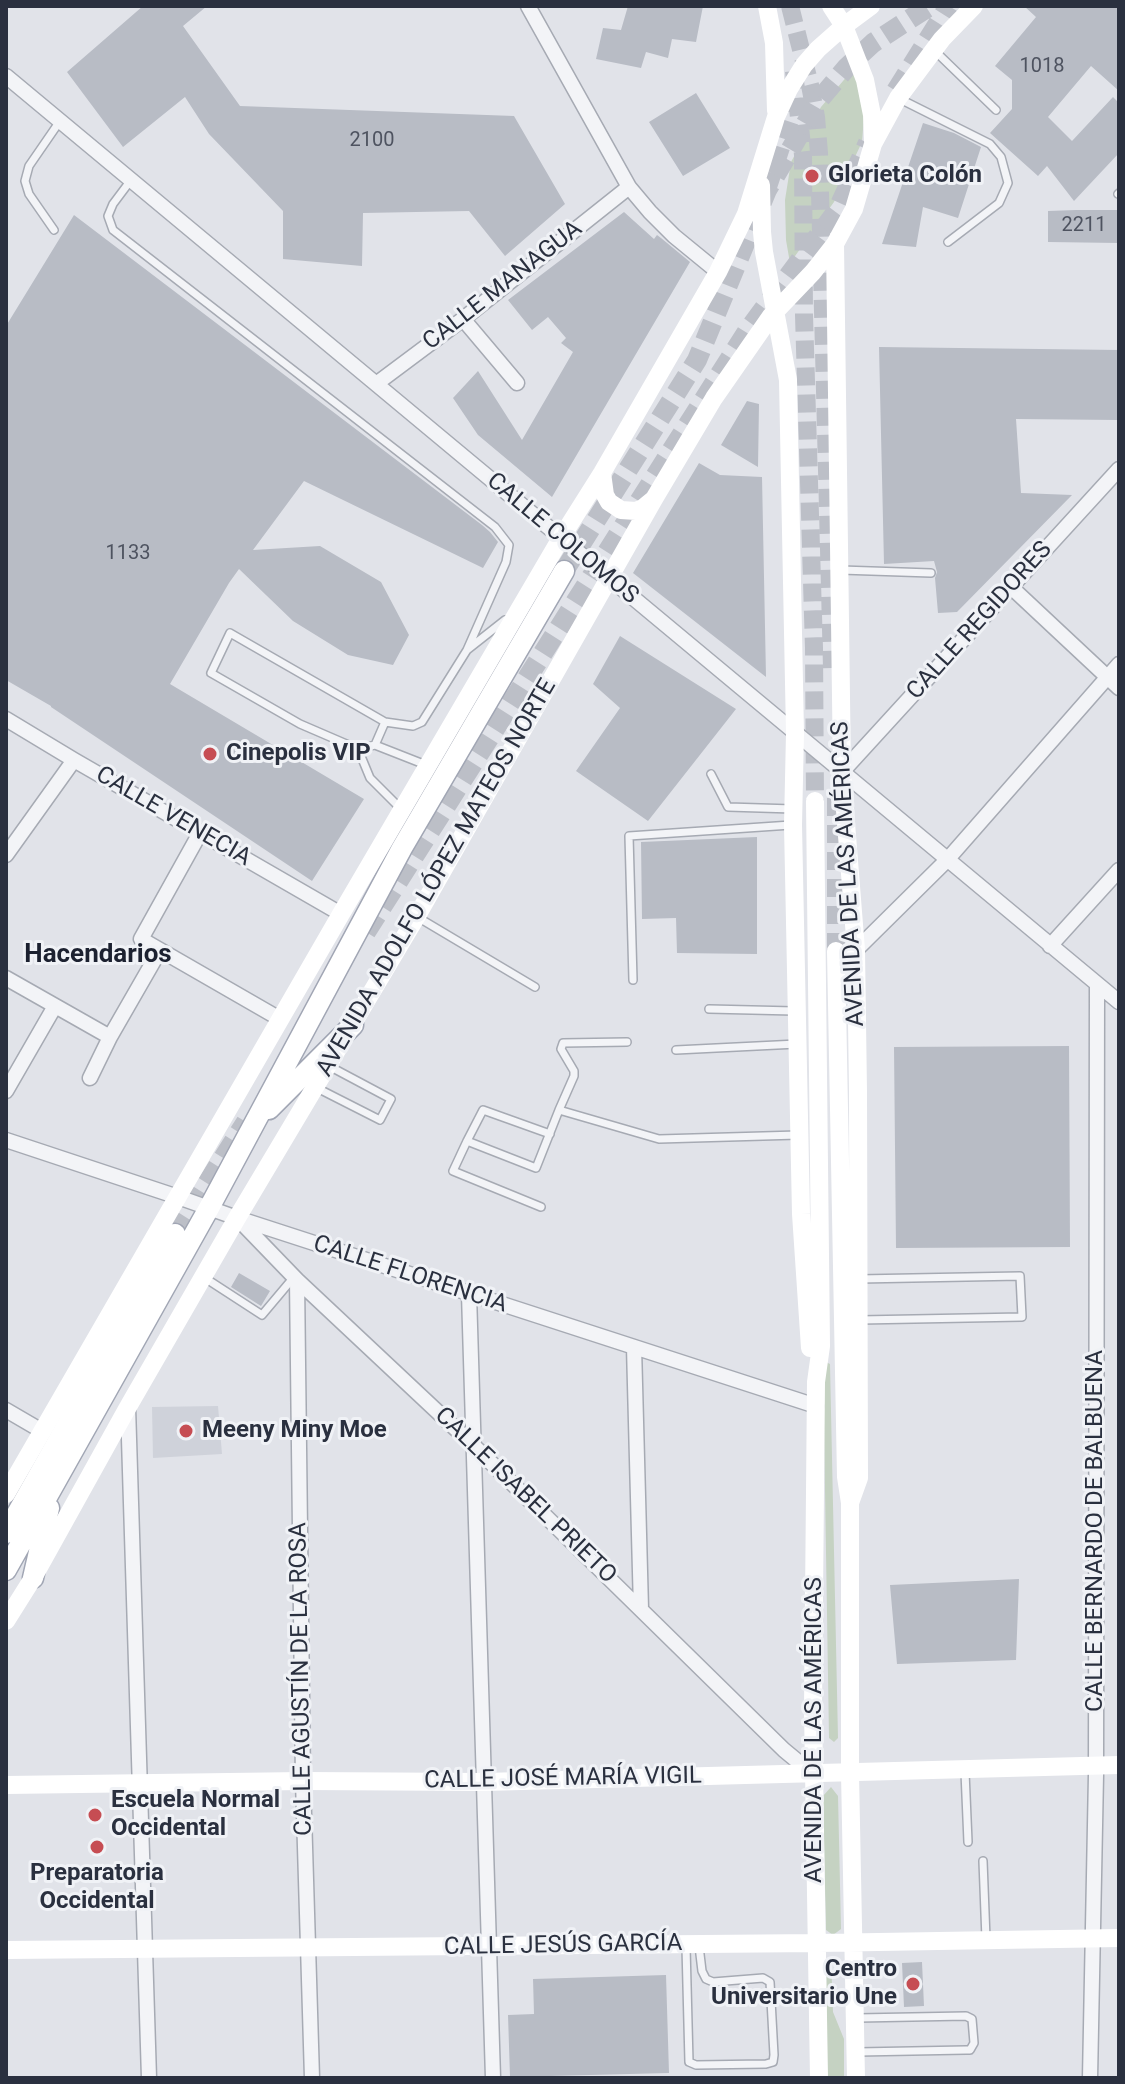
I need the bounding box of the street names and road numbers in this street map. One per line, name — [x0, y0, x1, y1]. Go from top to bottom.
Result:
street label: CALLE MANAGUA — [418, 215, 588, 357]
street label: CALLE COLOMOS — [480, 467, 644, 611]
street label: CALLE REGIDORES — [901, 536, 1059, 706]
street label: AVENIDA ADOLFO LÓPEZ MATEOS NORTE — [311, 674, 563, 1082]
street label: AVENIDA DE LAS AMÉRICAS — [827, 721, 871, 1027]
street label: CALLE VENECIA — [90, 761, 256, 873]
street label: CALLE FLORENCIA — [309, 1230, 511, 1320]
street label: CALLE BERNARDO DE BALBUENA — [1082, 1350, 1110, 1712]
street label: CALLE ISABEL PRIETO — [428, 1402, 622, 1590]
street label: CALLE AGUSTÍN DE LA ROSA — [285, 1522, 319, 1836]
street label: AVENIDA DE LAS AMÉRICAS — [801, 1577, 829, 1883]
street label: CALLE JOSÉ MARÍA VIGIL — [424, 1762, 702, 1796]
street label: CALLE JESÚS GARCÍA — [444, 1930, 682, 1962]

